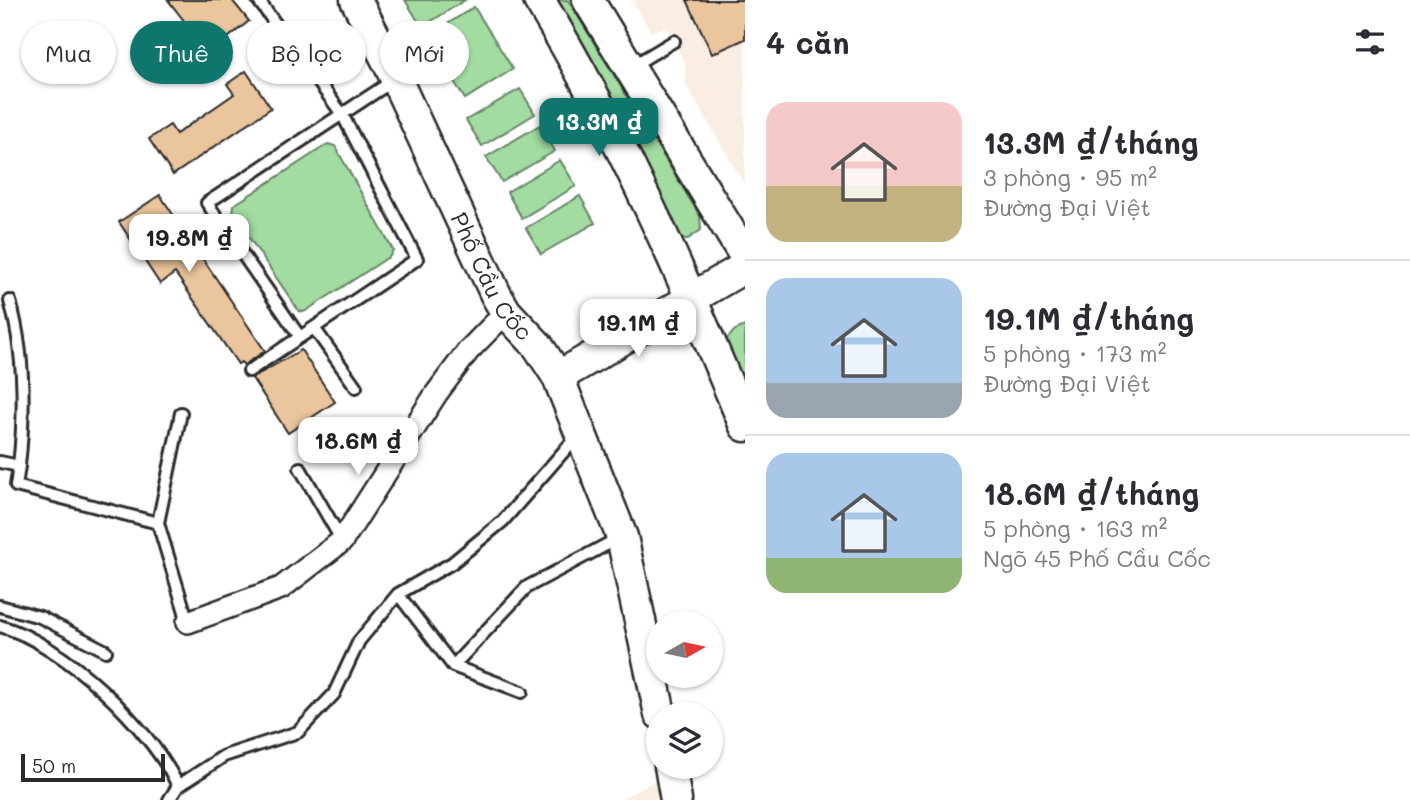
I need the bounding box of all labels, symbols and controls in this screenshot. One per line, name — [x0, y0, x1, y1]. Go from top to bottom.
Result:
chip: Mua — [21, 21, 116, 84]
chip: Thuê — [130, 21, 233, 84]
chip: Bộ lọc — [247, 21, 366, 84]
chip: Mới — [380, 21, 469, 84]
text: 4 căn — [766, 22, 849, 62]
icon: filters — [1351, 23, 1389, 61]
pin: 13.3M ₫ — [534, 99, 664, 158]
text: 13.3M ₫ — [555, 106, 643, 136]
text: 13.3M ₫/tháng — [983, 122, 1199, 162]
icon: home — [822, 130, 906, 214]
text: 3 phòng · 95 m² — [983, 162, 1157, 192]
text: Đường Đại Việt — [983, 192, 1151, 222]
street label: Phố Cầu Cốc — [445, 207, 539, 346]
pin: 19.8M ₫ — [124, 215, 254, 274]
text: 19.8M ₫ — [145, 222, 233, 252]
text: 19.1M ₫/tháng — [983, 298, 1194, 338]
pin: 19.1M ₫ — [573, 300, 703, 359]
icon: home — [822, 306, 906, 390]
text: 19.1M ₫ — [596, 307, 680, 337]
text: 5 phòng · 173 m² — [983, 338, 1166, 368]
text: Đường Đại Việt — [983, 368, 1151, 398]
pin: 18.6M ₫ — [293, 418, 423, 477]
text: 18.6M ₫ — [314, 425, 402, 455]
text: 18.6M ₫/tháng — [983, 473, 1199, 513]
icon: home — [822, 481, 906, 565]
text: 5 phòng · 163 m² — [983, 513, 1167, 543]
text: Ngõ 45 Phố Cầu Cốc — [983, 543, 1211, 573]
north arrow — [646, 611, 723, 688]
map controls — [646, 611, 723, 779]
button: layers — [646, 702, 723, 779]
scale bar — [21, 751, 164, 783]
text: 50 m — [32, 753, 76, 778]

